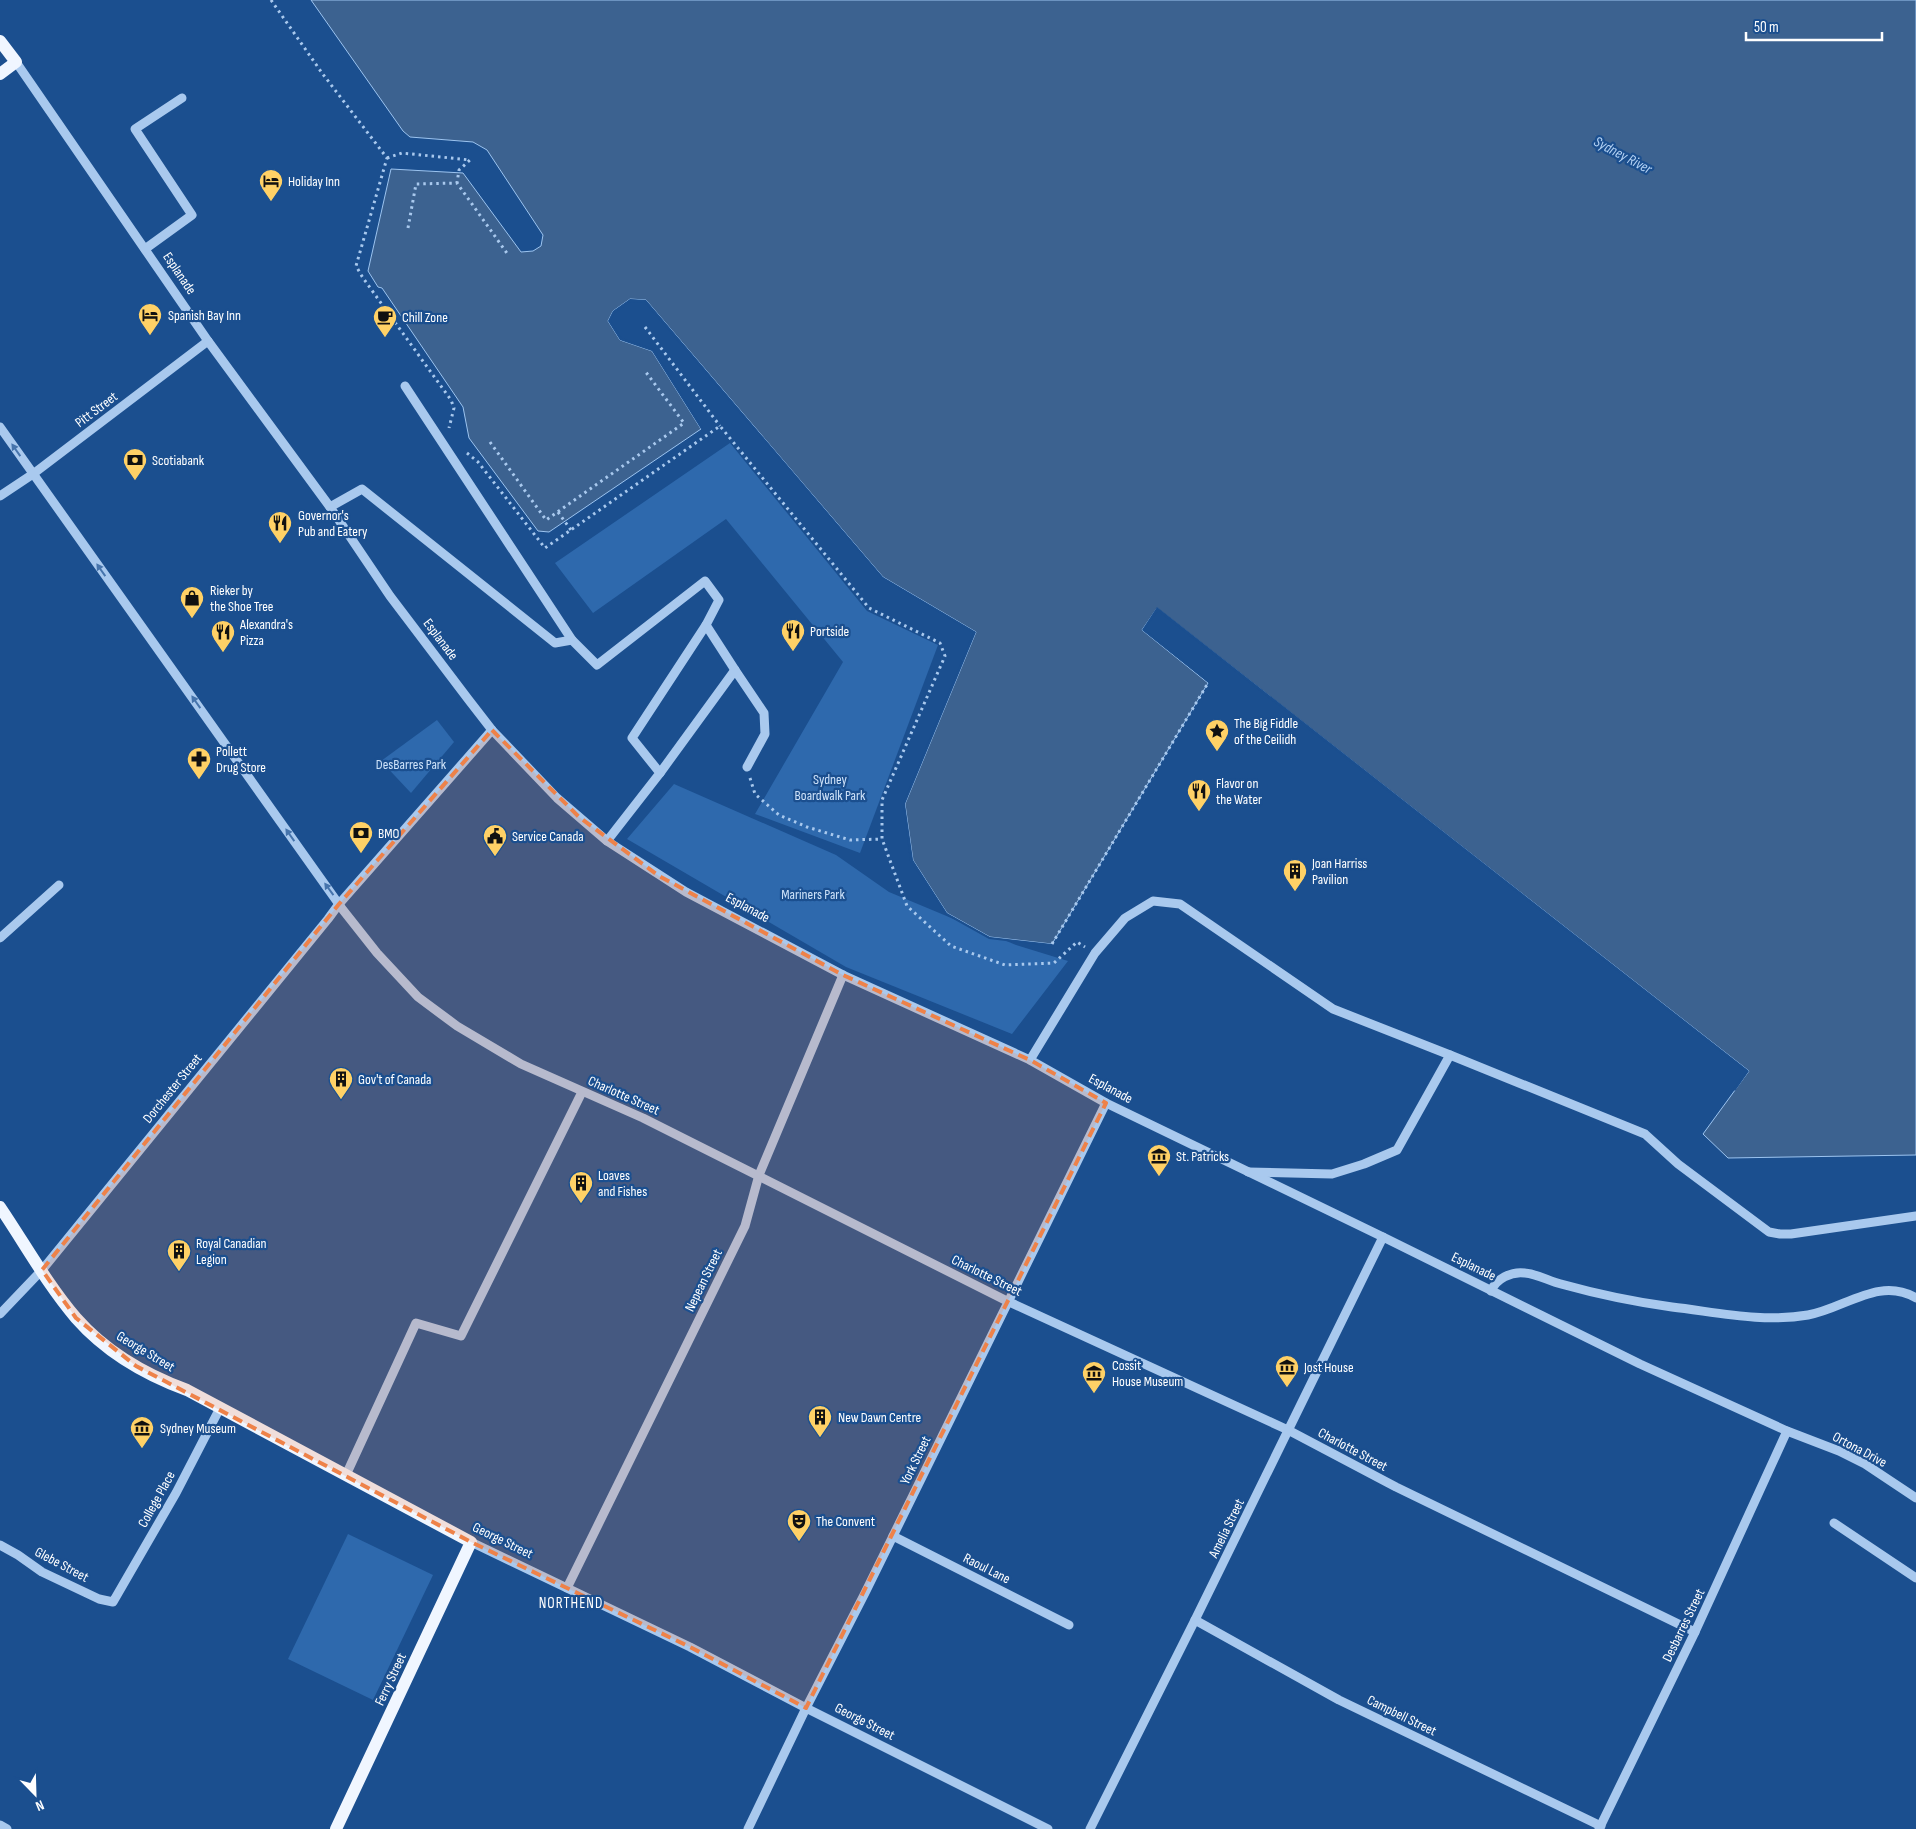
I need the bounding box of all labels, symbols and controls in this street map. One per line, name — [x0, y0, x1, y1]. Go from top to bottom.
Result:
scale bar — [1746, 10, 1882, 42]
text: 50 m — [1754, 18, 1779, 37]
water label: Sydney River — [1590, 132, 1656, 179]
hotel icon: Holiday Inn — [258, 168, 284, 202]
place label: Holiday Inn — [288, 173, 340, 190]
street label: Esplanade — [159, 249, 200, 298]
hotel icon: Spanish Bay Inn — [137, 302, 163, 336]
cafe icon: Chill Zone — [372, 304, 398, 338]
place label: Spanish Bay Inn — [168, 307, 241, 324]
place label: Chill Zone — [402, 309, 448, 326]
street label: Pitt Street — [72, 388, 121, 431]
one-way arrow — [11, 444, 21, 457]
bank icon: Scotiabank — [122, 447, 148, 481]
place label: Scotiabank — [152, 452, 205, 469]
place label: Governor's Pub and Eatery — [298, 507, 368, 540]
restaurant icon: Governor's Pub and Eatery — [267, 510, 293, 544]
one-way arrow — [96, 563, 106, 577]
place label: Rieker by the Shoe Tree — [210, 582, 273, 615]
shop icon: Rieker by the Shoe Tree — [179, 585, 205, 619]
street label: Esplanade — [420, 615, 462, 663]
place label: Alexandra's Pizza — [239, 616, 293, 649]
restaurant icon: Portside — [780, 618, 806, 652]
restaurant icon: Alexandra's Pizza — [210, 619, 236, 653]
place label: Portside — [810, 623, 849, 640]
one-way arrow — [191, 695, 201, 709]
place label: The Big Fiddle of the Ceilidh — [1234, 715, 1298, 748]
place icon: The Big Fiddle of the Ceilidh — [1204, 718, 1230, 752]
place label: Pollett Drug Store — [216, 743, 266, 776]
pharmacy icon: Pollett Drug Store — [186, 746, 212, 780]
park label: DesBarres Park — [376, 756, 447, 773]
park label: Sydney Boardwalk Park — [795, 771, 866, 804]
place label: Flavor on the Water — [1216, 775, 1262, 808]
restaurant icon: Flavor on the Water — [1186, 778, 1212, 812]
bank icon: BMO — [348, 820, 374, 854]
public building icon: Service Canada — [482, 823, 508, 857]
place label: BMO — [378, 825, 400, 842]
one-way arrow — [285, 828, 295, 841]
place label: Service Canada — [512, 828, 584, 845]
place label: Joan Harriss Pavilion — [1311, 855, 1367, 888]
building icon: Joan Harriss Pavilion — [1282, 858, 1308, 892]
one-way arrow — [324, 882, 334, 896]
park label: Mariners Park — [781, 886, 845, 903]
street label: Esplanade — [723, 889, 773, 926]
street label: Dorchester Street — [139, 1050, 206, 1126]
building icon: Gov't of Canada — [328, 1066, 354, 1100]
street label: Esplanade — [1086, 1070, 1136, 1107]
place label: Gov't of Canada — [358, 1071, 431, 1088]
street label: Charlotte Street — [585, 1072, 662, 1119]
museum icon: St. Patricks — [1146, 1143, 1172, 1177]
place label: St. Patricks — [1176, 1148, 1229, 1165]
place label: Loaves and Fishes — [598, 1167, 647, 1200]
building icon: Loaves and Fishes — [568, 1170, 594, 1204]
place label: Royal Canadian Legion — [196, 1235, 267, 1268]
building icon: Royal Canadian Legion — [166, 1238, 192, 1272]
street label: Nepean Street — [681, 1246, 726, 1314]
street label: Esplanade — [1449, 1248, 1499, 1284]
street label: Charlotte Street — [949, 1251, 1025, 1300]
street label: George Street — [113, 1327, 178, 1375]
museum icon: Jost House — [1274, 1354, 1300, 1388]
place label: Cossit House Museum — [1112, 1357, 1183, 1390]
place label: Jost House — [1303, 1359, 1354, 1376]
museum icon: Cossit House Museum — [1081, 1360, 1107, 1394]
building icon: New Dawn Centre — [807, 1404, 833, 1438]
place label: New Dawn Centre — [838, 1409, 921, 1426]
museum icon: Sydney Museum — [129, 1415, 155, 1449]
place label: Sydney Museum — [160, 1420, 236, 1437]
street label: Charlotte Street — [1315, 1424, 1390, 1475]
street label: Ortona Drive — [1830, 1428, 1890, 1471]
street label: York Street — [896, 1433, 935, 1487]
street label: College Place — [134, 1468, 179, 1530]
street label: Amelia Street — [1204, 1496, 1248, 1561]
theatre icon: The Convent — [786, 1508, 812, 1542]
place label: The Convent — [816, 1513, 875, 1530]
street label: George Street — [470, 1519, 536, 1562]
street label: Glebe Street — [32, 1543, 92, 1586]
street label: Raoul Lane — [960, 1549, 1013, 1587]
street label: Desbarres Street — [1659, 1586, 1708, 1664]
district label: NORTHEND — [539, 1594, 603, 1613]
street label: Ferry Street — [371, 1650, 410, 1708]
street label: Campbell Street — [1364, 1691, 1439, 1740]
street label: George Street — [832, 1699, 898, 1744]
north arrow — [10, 1769, 60, 1819]
text: N — [33, 1796, 47, 1815]

